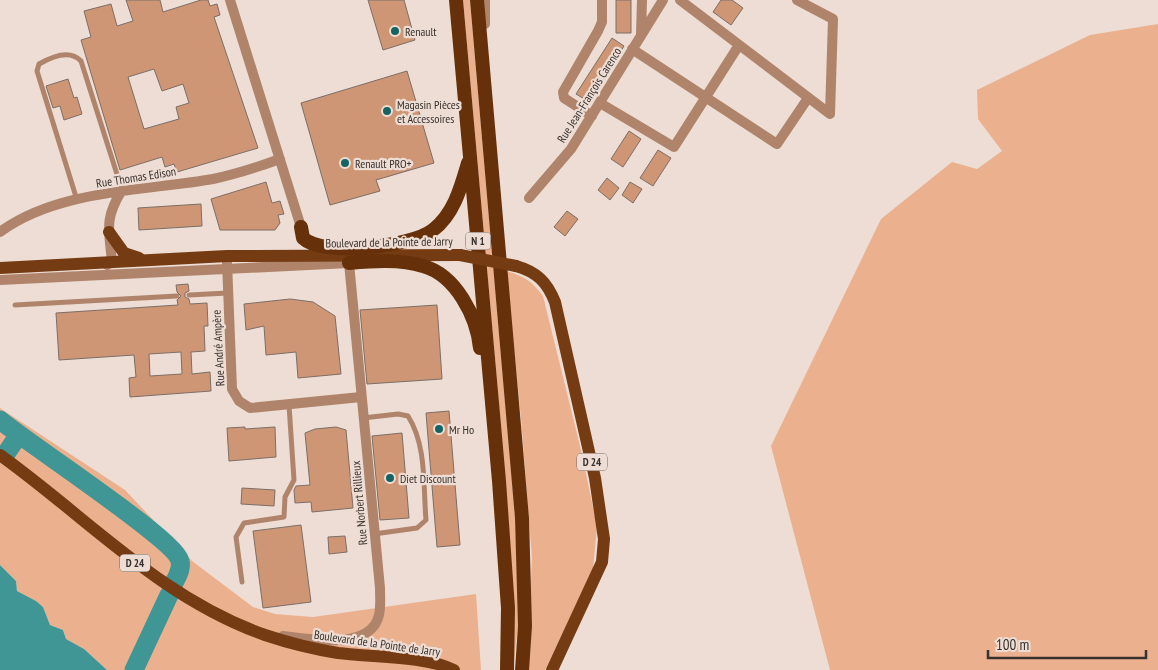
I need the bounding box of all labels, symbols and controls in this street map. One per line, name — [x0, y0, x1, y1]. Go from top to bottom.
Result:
place label: Renault — [405, 24, 437, 39]
marker: Renault — [389, 25, 401, 37]
street label: Rue Jean-François Carenco — [554, 45, 624, 145]
place label: Magasin Pièces et Accessoires — [397, 97, 460, 126]
marker: Magasin Pièces et Accessoires — [381, 105, 393, 117]
place label: Renault PRO+ — [355, 156, 412, 171]
marker: Renault PRO+ — [339, 157, 351, 169]
street label: Rue Thomas Edison — [95, 163, 177, 191]
road number: N 1 — [466, 232, 490, 250]
street label: Boulevard de la Pointe de Jarry — [325, 233, 453, 251]
street label: Rue André Ampère — [209, 309, 227, 387]
place label: Mr Ho — [449, 422, 474, 437]
marker: Mr Ho — [433, 423, 445, 435]
road number: D 24 — [577, 454, 607, 471]
street label: Rue Norbert Rillieux — [348, 460, 370, 546]
place label: Diet Discount — [400, 471, 456, 486]
marker: Diet Discount — [384, 472, 396, 484]
road number: D 24 — [120, 554, 150, 572]
street label: Boulevard de la Pointe de Jarry — [313, 627, 442, 659]
scale bar — [988, 628, 1146, 660]
text: 100 m — [996, 635, 1029, 654]

